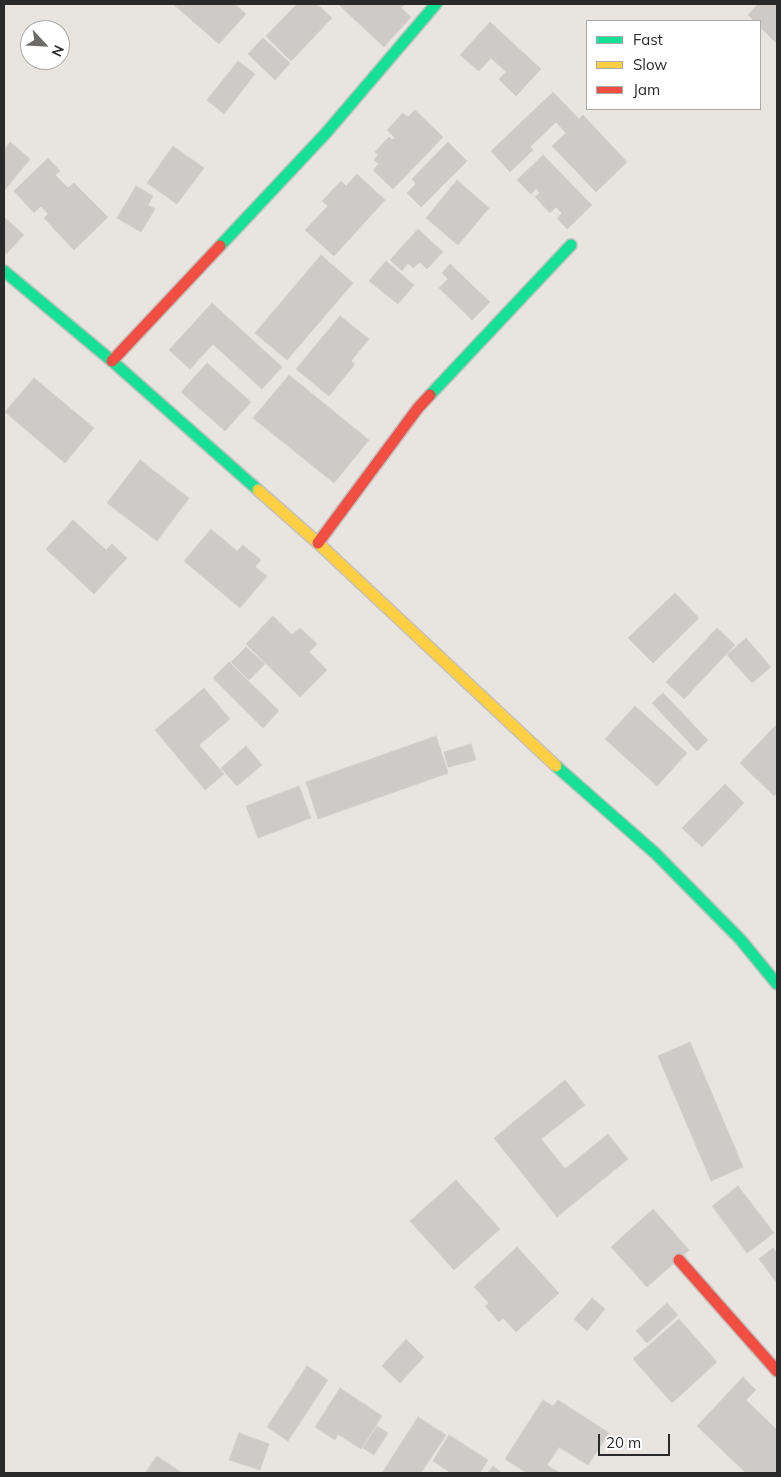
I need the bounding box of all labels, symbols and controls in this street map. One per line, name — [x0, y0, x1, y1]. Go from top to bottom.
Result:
north arrow — [20, 20, 70, 70]
legend — [586, 20, 761, 110]
text: Fast — [633, 30, 663, 49]
text: N — [47, 42, 68, 60]
text: Slow — [633, 55, 667, 74]
text: Jam — [633, 80, 660, 99]
scale bar — [601, 1424, 674, 1456]
text: 20 m — [606, 1433, 641, 1452]

